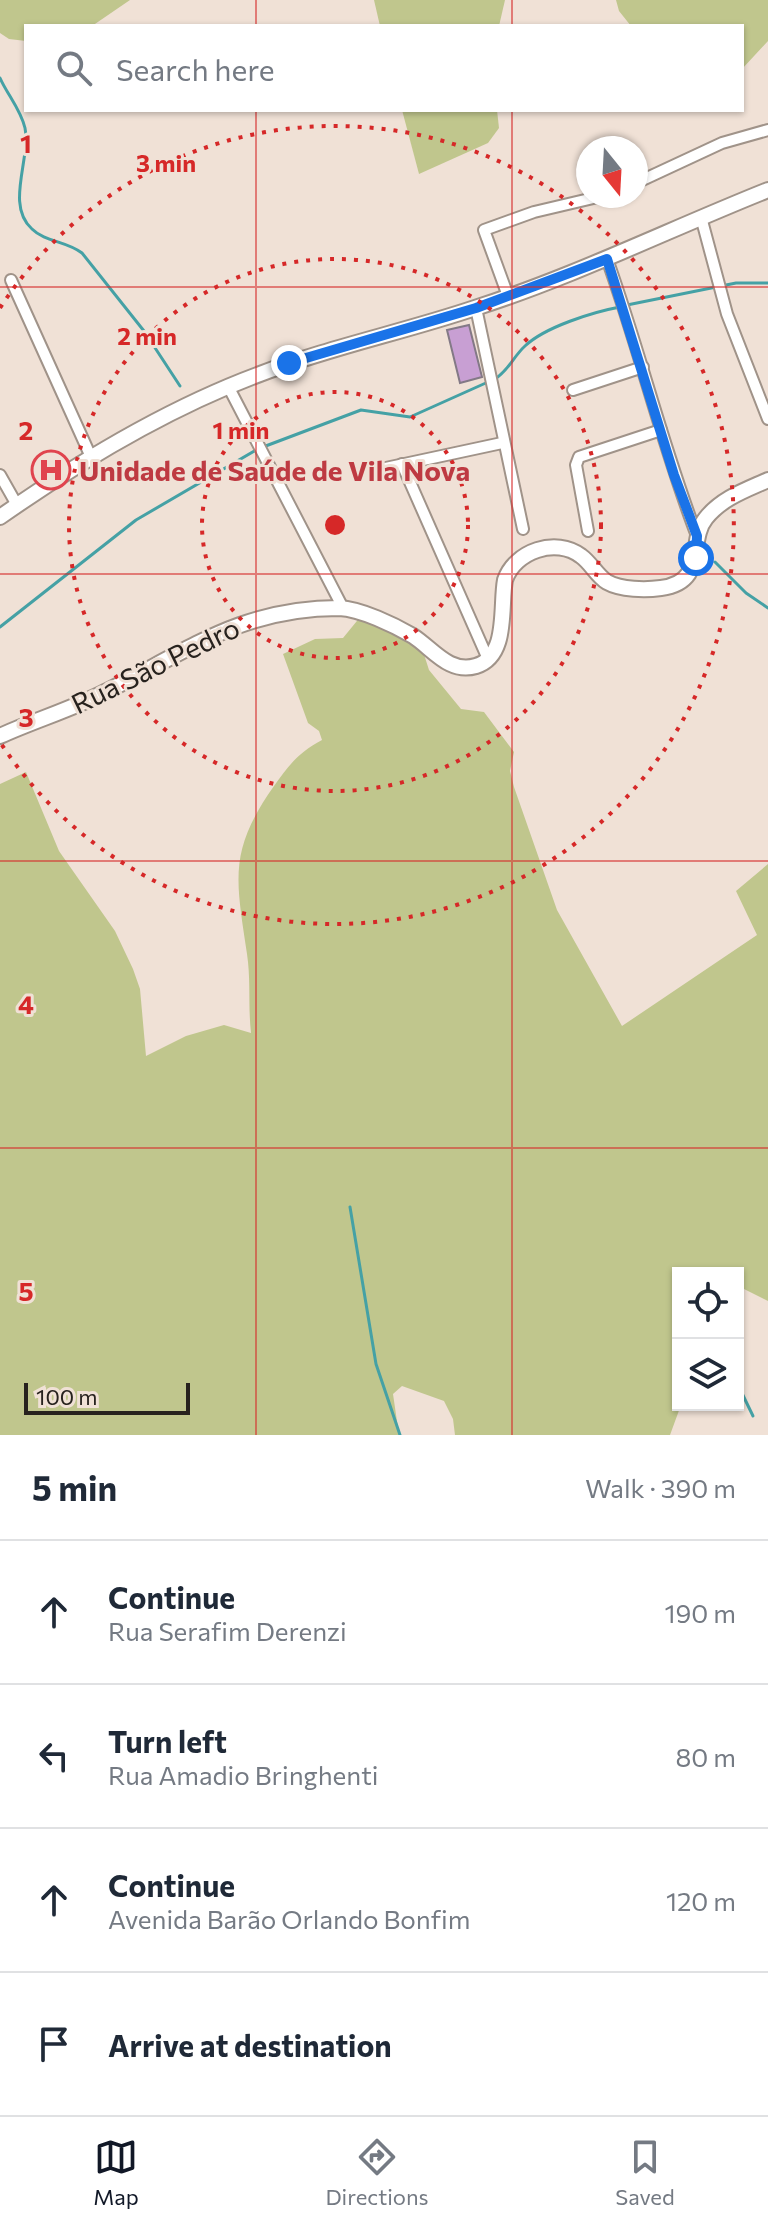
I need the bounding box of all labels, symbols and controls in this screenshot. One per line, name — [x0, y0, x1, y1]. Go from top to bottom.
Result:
search box — [24, 24, 744, 112]
icon: search — [52, 46, 96, 90]
text: Search here — [116, 50, 275, 87]
text: 1 — [20, 127, 32, 158]
north arrow — [576, 136, 648, 208]
text: 3 min — [136, 148, 196, 177]
text: 2 min — [117, 321, 177, 350]
route end — [271, 345, 307, 381]
text: 2 — [19, 414, 33, 445]
text: 1 min — [213, 415, 269, 444]
hospital icon: Unidade de Saúde de Vila Nova — [30, 449, 72, 491]
place label: Unidade de Saúde de Vila Nova — [79, 453, 470, 487]
centre of rings — [321, 511, 349, 539]
route start — [678, 540, 714, 576]
street label: Rua São Pedro — [65, 610, 245, 720]
text: 3 — [18, 701, 34, 732]
text: 4 — [18, 988, 34, 1019]
map controls — [672, 1267, 744, 1411]
button: locate — [672, 1267, 744, 1339]
text: 5 — [18, 1275, 34, 1306]
button: layers — [672, 1339, 744, 1411]
scale bar — [24, 1379, 190, 1415]
text: 100 m — [36, 1383, 98, 1410]
text: 5 min — [32, 1466, 117, 1508]
text: Walk · 390 m — [585, 1472, 736, 1503]
text: Continue — [108, 1578, 235, 1615]
icon: ahead — [32, 1590, 76, 1634]
text: 190 m — [664, 1597, 736, 1628]
text: Rua Serafim Derenzi — [108, 1615, 347, 1646]
text: Turn left — [108, 1722, 227, 1759]
icon: left — [32, 1734, 76, 1778]
text: 80 m — [676, 1741, 736, 1772]
text: Rua Amadio Bringhenti — [108, 1759, 379, 1790]
text: Continue — [108, 1866, 235, 1903]
icon: ahead — [32, 1878, 76, 1922]
text: 120 m — [666, 1885, 736, 1916]
text: Avenida Barão Orlando Bonfim — [108, 1903, 470, 1934]
icon: arrive — [32, 2022, 76, 2066]
text: Arrive at destination — [108, 2026, 392, 2063]
tab: Map — [93, 2135, 139, 2210]
tab: Directions — [325, 2135, 429, 2210]
tab: Saved — [615, 2135, 675, 2210]

